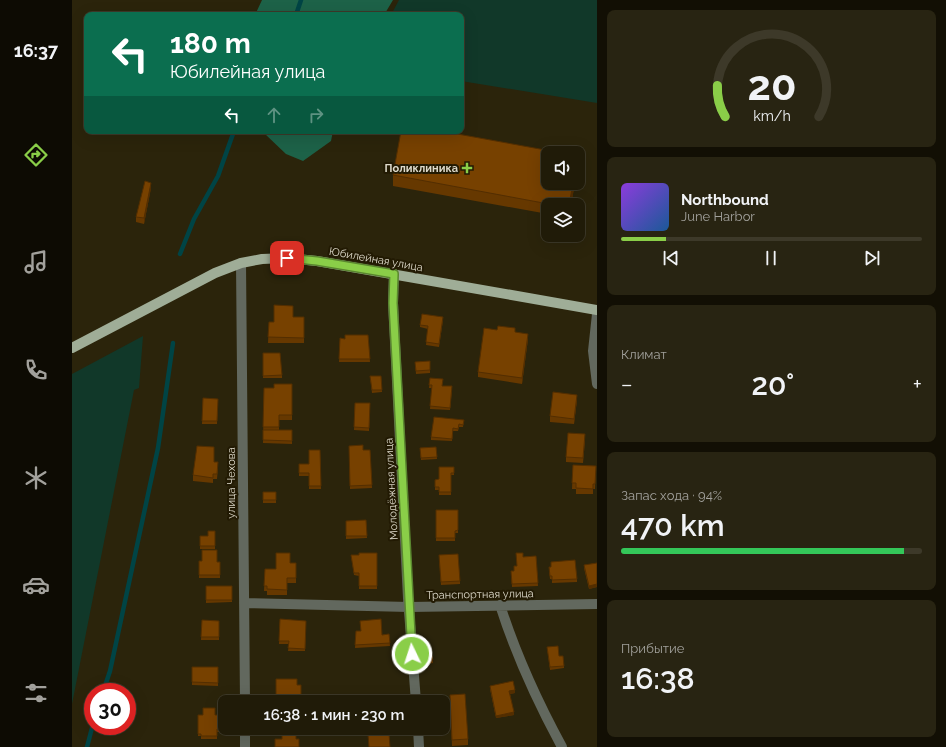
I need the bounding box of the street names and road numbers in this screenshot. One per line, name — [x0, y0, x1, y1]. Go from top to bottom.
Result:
street label: Юбилейная улица — [328, 245, 424, 274]
street label: Молодёжная улица — [382, 438, 401, 540]
street label: улица Чехова — [225, 447, 238, 519]
street label: Транспортная улица — [426, 587, 534, 602]

